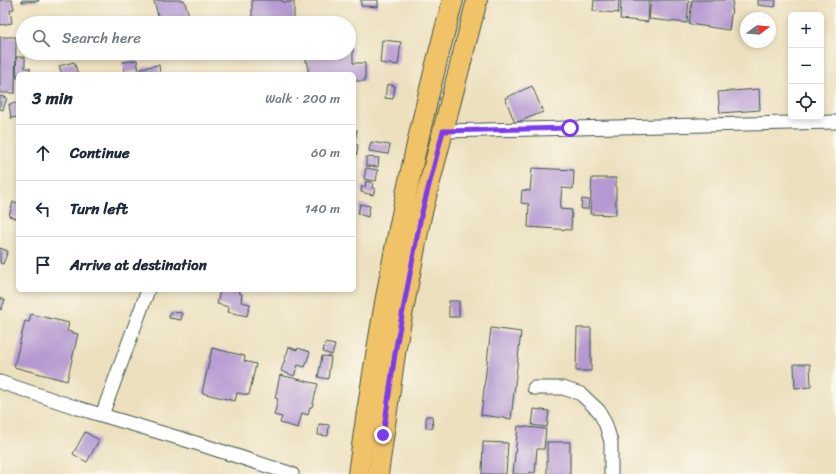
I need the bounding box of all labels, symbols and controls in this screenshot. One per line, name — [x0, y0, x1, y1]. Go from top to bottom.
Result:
north arrow — [740, 12, 776, 48]
map controls — [788, 12, 824, 120]
button: + — [788, 12, 824, 48]
search box — [16, 16, 356, 60]
text: Search here — [62, 25, 141, 51]
icon: search — [30, 27, 52, 49]
button: − — [788, 48, 824, 84]
text: 3 min — [32, 83, 73, 113]
button: locate — [788, 84, 824, 120]
text: Walk · 200 m — [265, 87, 340, 110]
route start — [561, 119, 579, 137]
text: Continue — [70, 140, 130, 166]
text: 60 m — [311, 141, 340, 164]
icon: ahead — [32, 142, 54, 164]
text: Turn left — [70, 196, 128, 222]
text: 140 m — [305, 197, 340, 220]
icon: left — [32, 198, 54, 220]
text: Arrive at destination — [70, 252, 207, 278]
icon: arrive — [32, 254, 54, 276]
route end — [374, 426, 392, 444]

